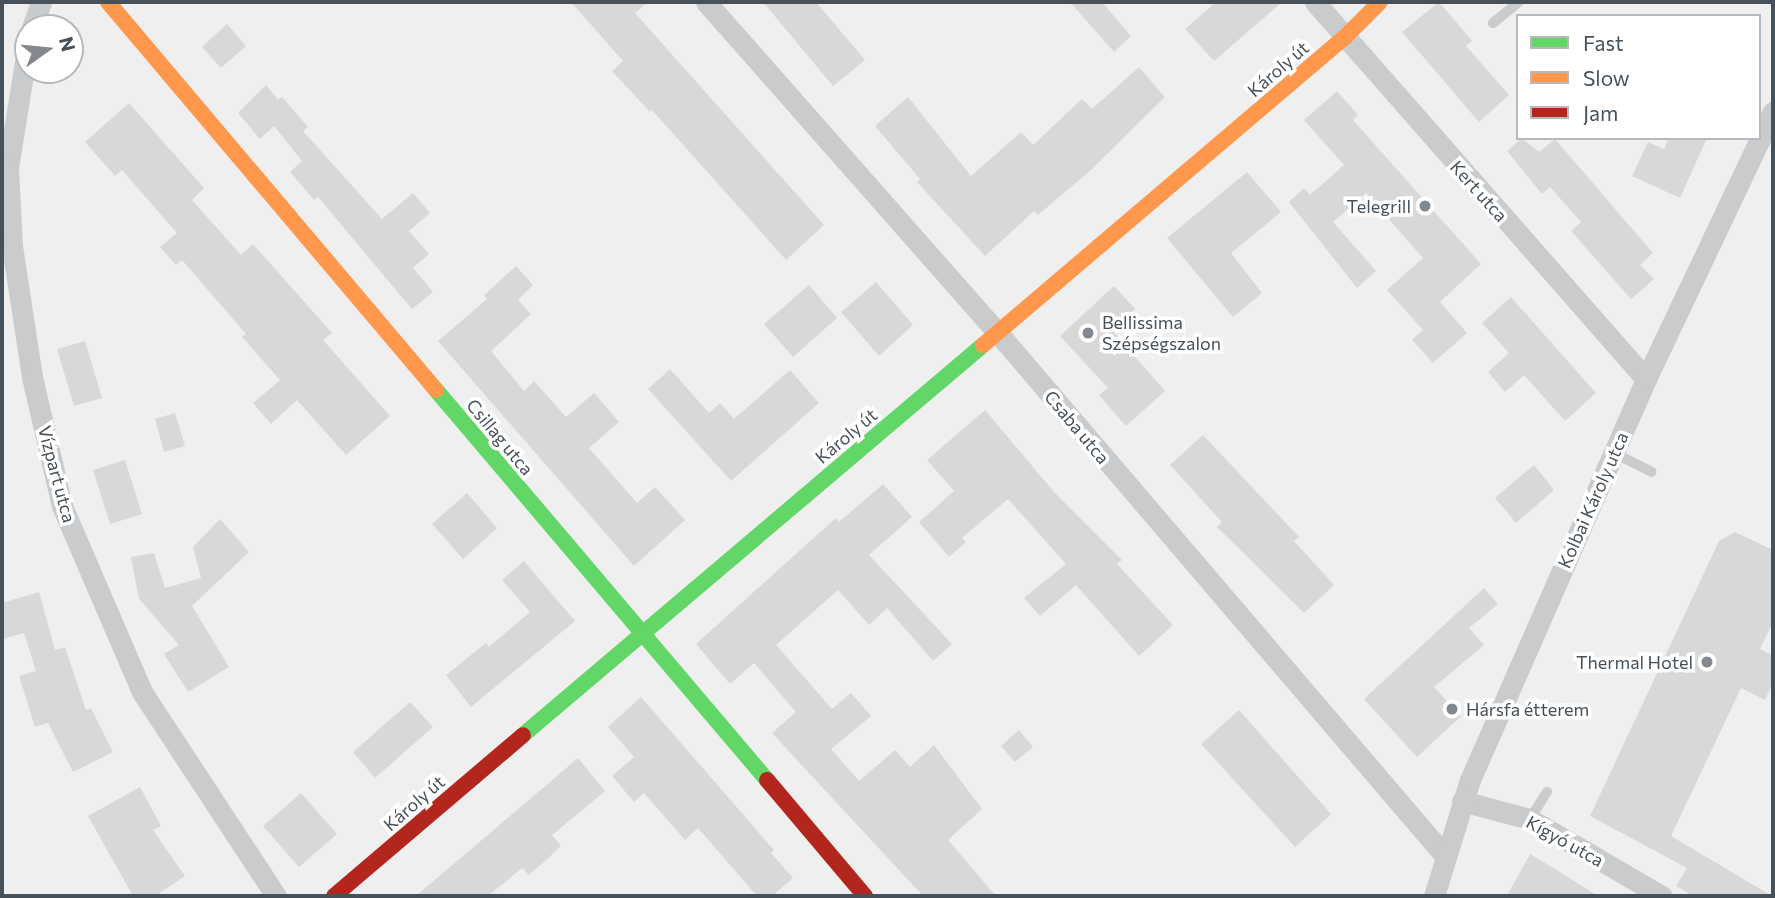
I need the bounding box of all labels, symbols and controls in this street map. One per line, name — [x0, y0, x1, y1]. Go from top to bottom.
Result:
north arrow — [14, 14, 84, 84]
legend — [1516, 14, 1761, 140]
text: Fast — [1583, 30, 1624, 55]
text: N — [55, 34, 81, 54]
street label: Károly út — [1243, 37, 1313, 101]
text: Slow — [1583, 65, 1630, 90]
text: Jam — [1583, 100, 1618, 125]
street label: Kert utca — [1446, 156, 1512, 226]
place label: Telegrill — [1347, 195, 1411, 217]
marker: Telegrill — [1417, 198, 1433, 214]
place label: Bellissima Szépségszalon — [1102, 312, 1221, 354]
marker: Bellissima Szépségszalon — [1080, 325, 1096, 341]
street label: Csaba utca — [1040, 386, 1114, 468]
street label: Csillag utca — [462, 395, 538, 479]
street label: Károly út — [811, 404, 881, 468]
street label: Vízpart utca — [34, 423, 80, 525]
street label: Kolbai Károly utca — [1553, 429, 1633, 571]
place label: Thermal Hotel — [1576, 651, 1693, 673]
marker: Thermal Hotel — [1699, 654, 1715, 670]
place label: Hársfa étterem — [1466, 698, 1589, 720]
marker: Hársfa étterem — [1444, 701, 1460, 717]
street label: Károly út — [379, 771, 449, 835]
street label: Kígyó utca — [1522, 811, 1608, 871]

